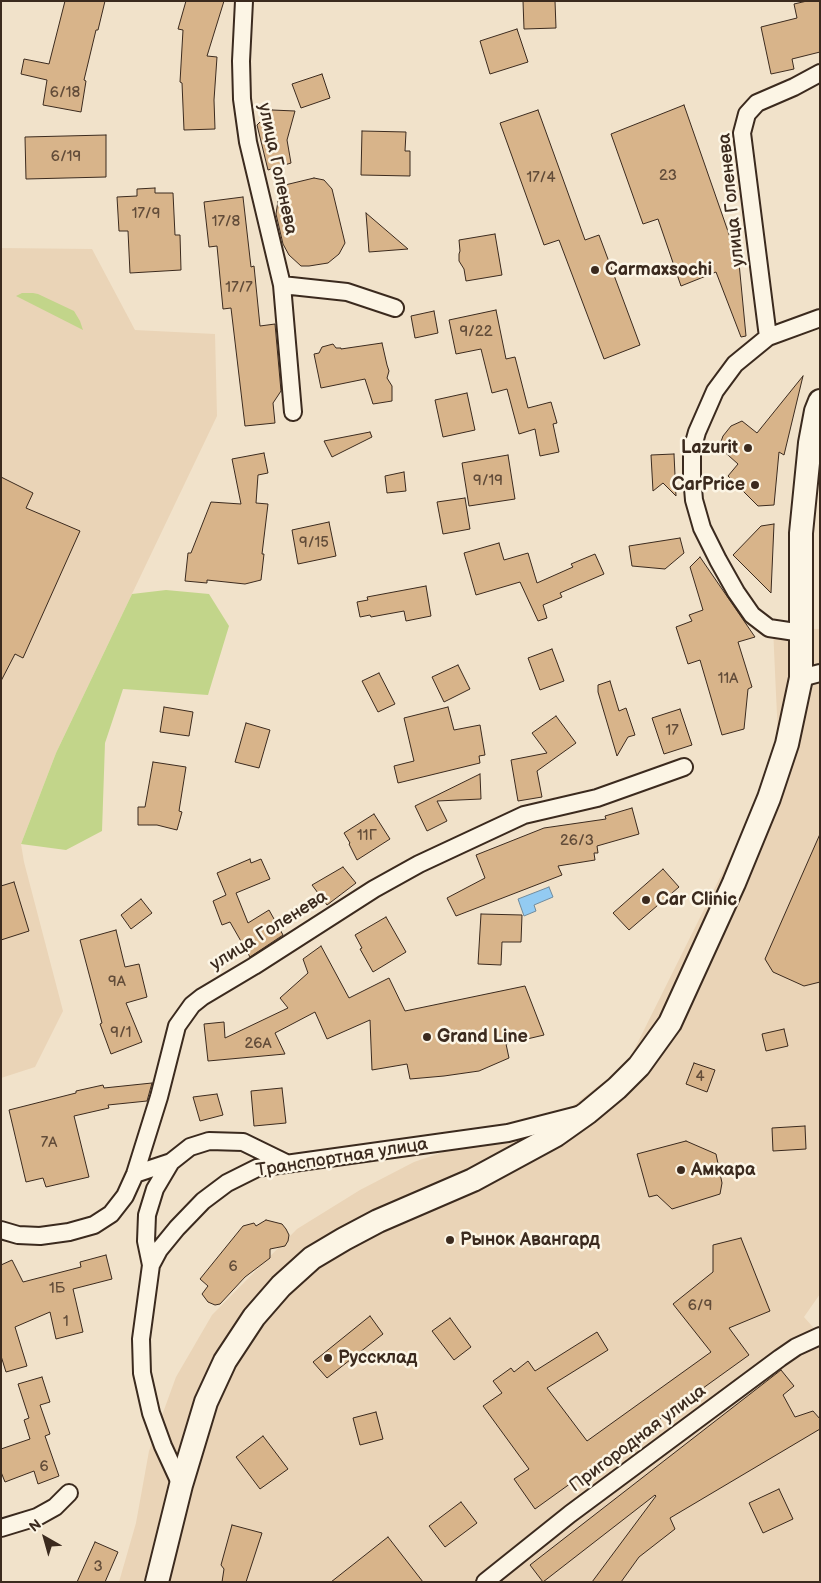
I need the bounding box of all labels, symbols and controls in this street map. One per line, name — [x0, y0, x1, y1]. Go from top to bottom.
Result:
house number: 6/18 — [50, 84, 80, 102]
street label: улица Голенева — [252, 101, 302, 237]
street label: улица Голенева — [714, 132, 750, 268]
house number: 6/19 — [51, 148, 81, 166]
house number: 23 — [659, 167, 677, 185]
house number: 17/4 — [526, 169, 556, 187]
house number: 17/9 — [132, 205, 160, 223]
house number: 17/8 — [212, 213, 240, 231]
place label: Carmaxsochi — [605, 259, 712, 281]
marker: Carmaxsochi — [589, 264, 601, 276]
house number: 17/7 — [225, 279, 253, 297]
house number: 9/22 — [459, 323, 493, 341]
place label: Lazurit — [681, 437, 738, 459]
marker: Lazurit — [742, 442, 754, 454]
house number: 9/19 — [473, 472, 503, 490]
place label: CarPrice — [672, 474, 745, 496]
marker: CarPrice — [749, 479, 761, 491]
house number: 9/15 — [299, 534, 329, 552]
house number: 11А — [718, 670, 738, 688]
house number: 17 — [665, 722, 679, 740]
house number: 11Г — [357, 827, 377, 845]
house number: 26/3 — [560, 832, 594, 850]
street label: улица Голенева — [206, 886, 332, 976]
place label: Car Clinic — [656, 889, 737, 911]
marker: Car Clinic — [640, 894, 652, 906]
house number: 9А — [108, 973, 126, 991]
house number: 9/1 — [110, 1024, 132, 1042]
place label: Grand Line — [437, 1026, 528, 1048]
marker: Grand Line — [421, 1031, 433, 1043]
house number: 26А — [244, 1035, 272, 1053]
house number: 4 — [695, 1068, 705, 1086]
house number: 7А — [41, 1134, 57, 1152]
street label: Транспортная улица — [255, 1134, 429, 1182]
place label: Амкара — [691, 1159, 755, 1181]
marker: Амкара — [675, 1164, 687, 1176]
place label: Рынок Авангард — [460, 1229, 600, 1251]
marker: Рынок Авангард — [444, 1234, 456, 1246]
house number: 6 — [228, 1258, 238, 1276]
house number: 1Б — [49, 1280, 65, 1298]
house number: 6/9 — [688, 1297, 712, 1315]
house number: 1 — [63, 1313, 69, 1331]
place label: Руссклад — [338, 1347, 417, 1369]
marker: Руссклад — [322, 1352, 334, 1364]
street label: Пригородная улица — [566, 1381, 710, 1497]
house number: 6 — [39, 1458, 49, 1476]
north arrow — [20, 1513, 70, 1563]
text: N — [26, 1516, 45, 1536]
house number: 3 — [93, 1558, 103, 1576]

